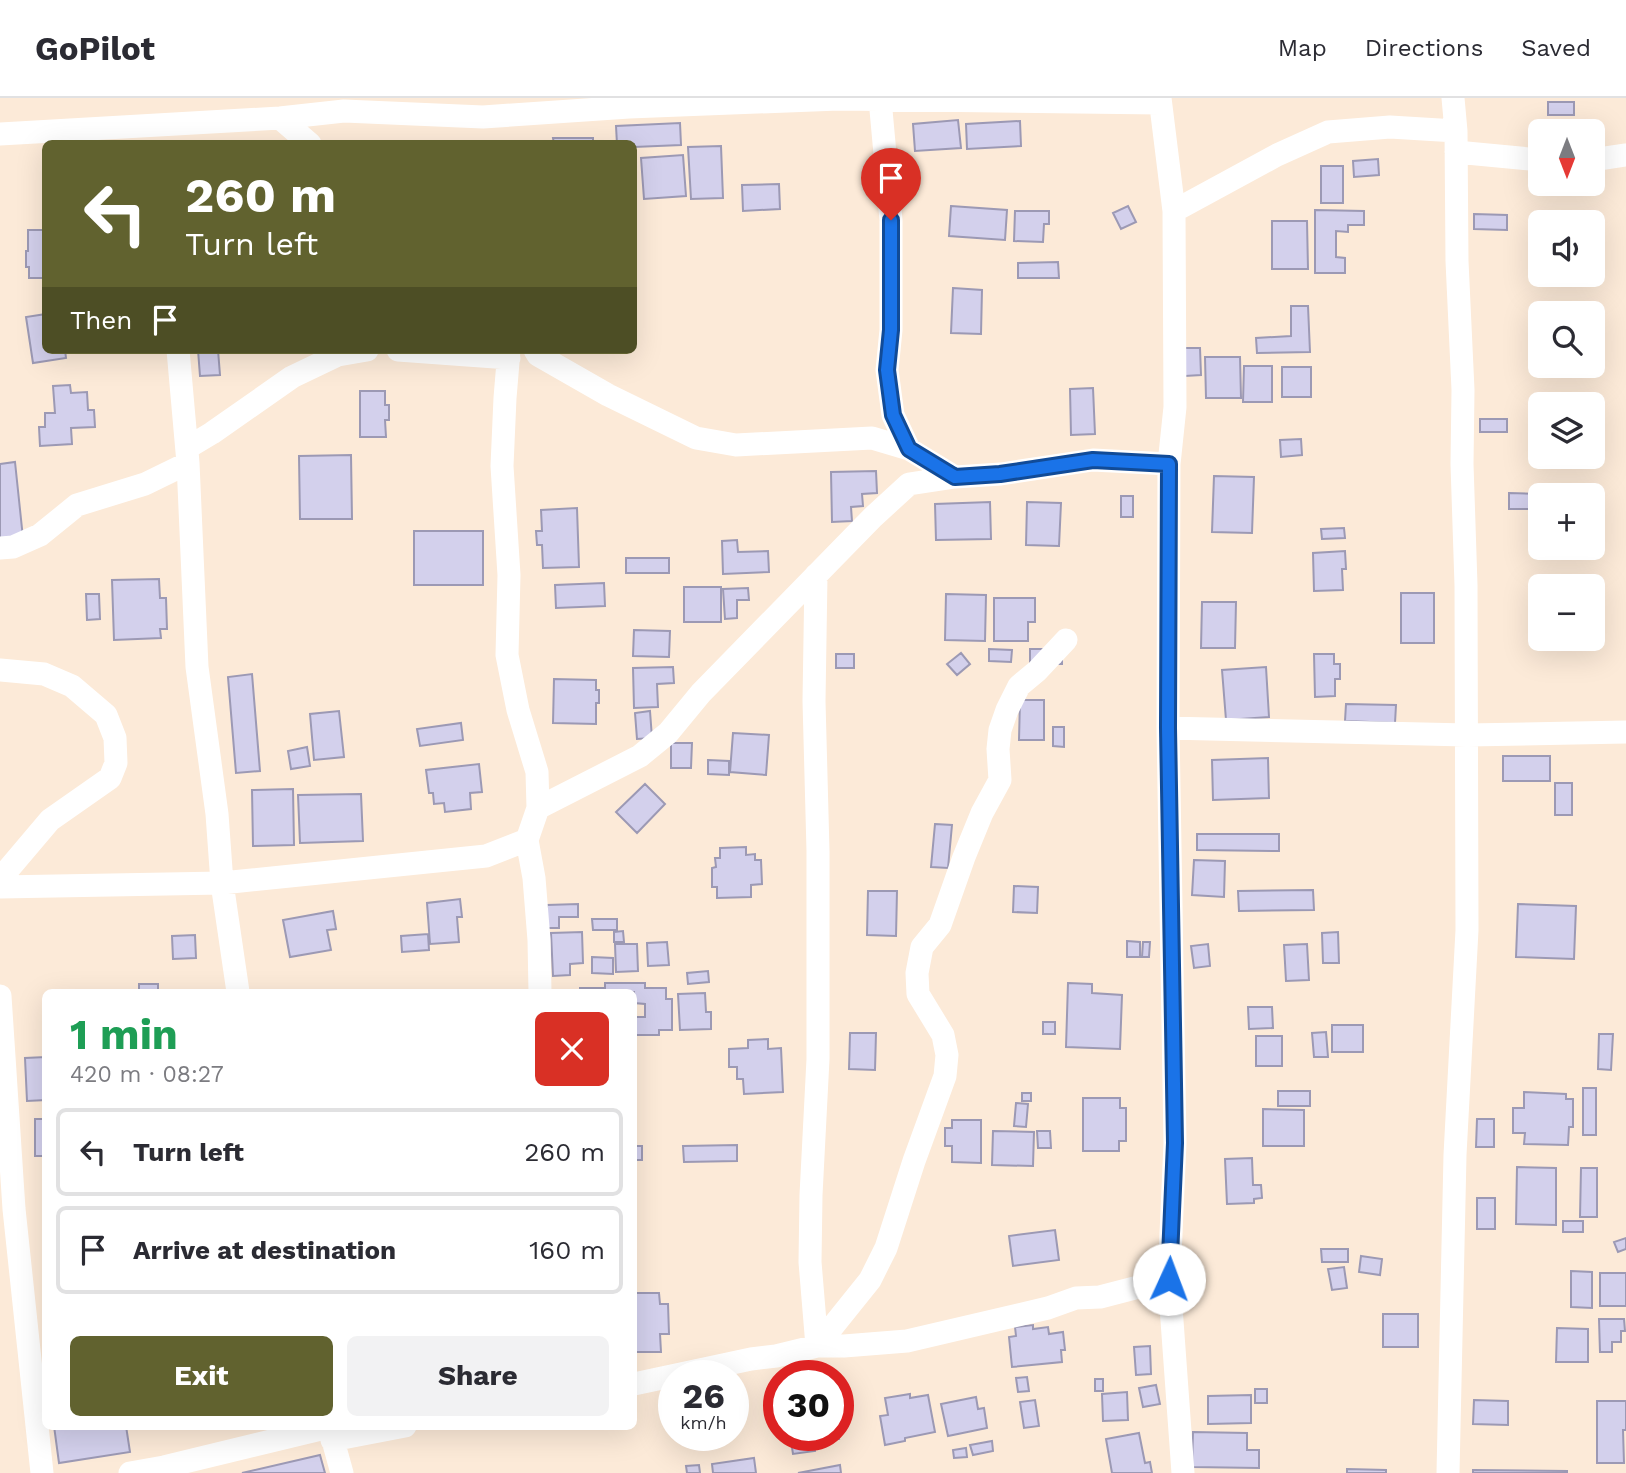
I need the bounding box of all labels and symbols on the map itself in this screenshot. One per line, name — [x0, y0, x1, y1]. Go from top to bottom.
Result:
north arrow — [1528, 119, 1605, 196]
pin — [861, 148, 921, 220]
position arrow — [1132, 1242, 1206, 1316]
speed limit sign: 30 — [763, 1360, 854, 1451]

